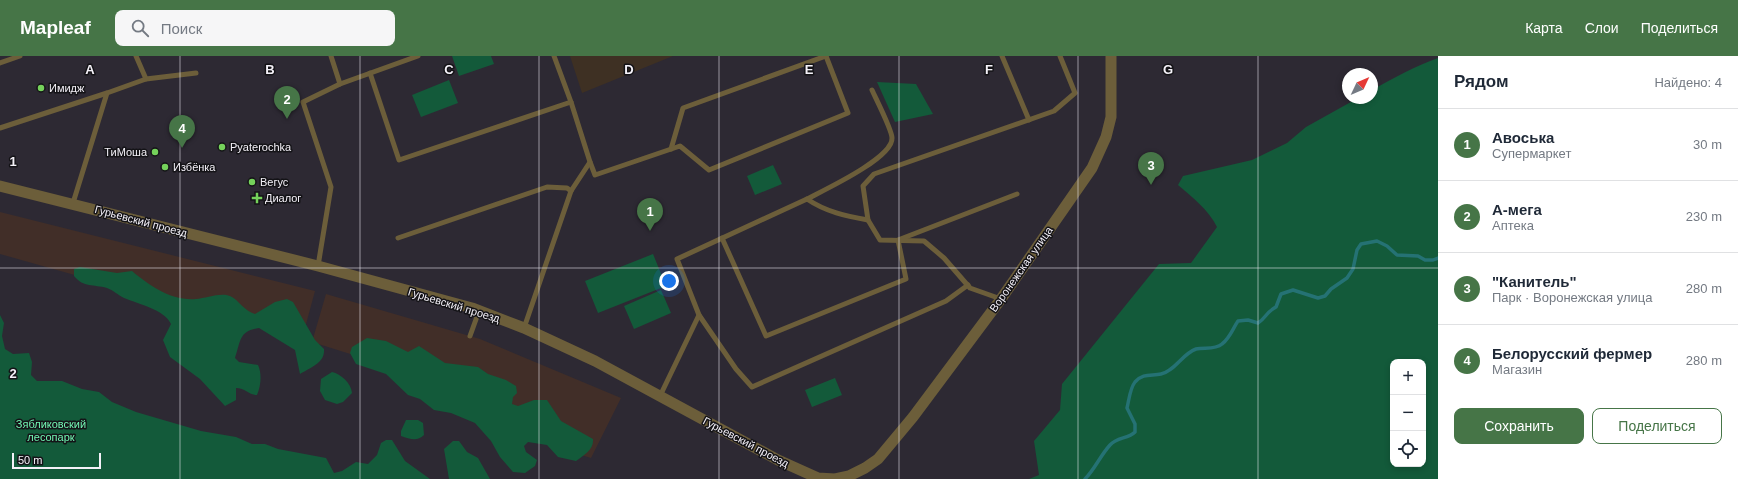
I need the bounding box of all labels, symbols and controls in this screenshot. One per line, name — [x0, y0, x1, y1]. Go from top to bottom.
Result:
search box — [115, 10, 395, 46]
text: Mapleaf — [20, 17, 91, 38]
icon: search — [129, 17, 151, 39]
text: Поиск — [161, 20, 202, 37]
text: Карта — [1525, 20, 1563, 36]
text: Слои — [1585, 20, 1619, 36]
text: Поделиться — [1641, 20, 1718, 36]
text: A — [85, 62, 95, 77]
text: B — [265, 62, 275, 77]
text: C — [444, 62, 454, 77]
text: D — [624, 62, 634, 77]
text: E — [805, 62, 814, 77]
text: F — [985, 62, 993, 77]
text: G — [1163, 62, 1173, 77]
north arrow — [1342, 68, 1378, 104]
text: Рядом — [1454, 72, 1509, 91]
text: Найдено: 4 — [1654, 75, 1722, 90]
place label: Имидж — [49, 82, 85, 94]
marker: Имидж — [36, 83, 46, 93]
pin: 2 — [274, 86, 300, 119]
pin: 4 — [169, 115, 195, 148]
text: Авоська — [1492, 129, 1554, 146]
text: 1 — [1463, 137, 1471, 152]
text: 30 m — [1693, 137, 1722, 152]
place label: Pyaterochka — [230, 141, 292, 153]
marker: Pyaterochka — [217, 142, 227, 152]
place label: ТиМоша — [104, 146, 148, 158]
text: Супермаркет — [1492, 146, 1571, 161]
marker: ТиМоша — [150, 147, 160, 157]
pin: 3 — [1138, 152, 1164, 185]
text: 1 — [9, 154, 17, 169]
place label: Избёнка — [173, 161, 216, 173]
marker: Избёнка — [160, 162, 170, 172]
place label: Вегус — [260, 176, 289, 188]
marker: Вегус — [247, 177, 257, 187]
place label: Диалог — [265, 192, 301, 204]
marker: Диалог — [252, 193, 262, 203]
pin: 1 — [637, 198, 663, 231]
text: А-мега — [1492, 201, 1542, 218]
street label: Гурьевский проезд — [93, 203, 189, 239]
text: 2 — [1463, 209, 1471, 224]
text: 230 m — [1686, 209, 1722, 224]
text: Аптека — [1492, 218, 1534, 233]
street label: Воронежская улица — [987, 223, 1055, 314]
your location — [659, 271, 679, 291]
text: "Канитель" — [1492, 273, 1577, 290]
text: 3 — [1463, 281, 1471, 296]
text: 280 m — [1686, 281, 1722, 296]
street label: Гурьевский проезд — [407, 285, 502, 325]
text: Парк · Воронежская улица — [1492, 290, 1652, 305]
text: Белорусский фермер — [1492, 345, 1652, 362]
text: 4 — [1463, 353, 1471, 368]
text: 280 m — [1686, 353, 1722, 368]
map controls — [1390, 359, 1426, 467]
button: + — [1390, 359, 1426, 395]
text: Магазин — [1492, 362, 1542, 377]
text: 2 — [9, 366, 17, 381]
button: − — [1390, 395, 1426, 431]
button: Сохранить — [1454, 408, 1584, 444]
button: Поделиться — [1592, 408, 1722, 444]
street label: Гурьевский проезд — [701, 414, 791, 470]
park label: Зябликовский лесопарк — [16, 418, 86, 443]
button: locate — [1390, 431, 1426, 467]
scale bar — [12, 451, 101, 470]
text: 50 m — [18, 454, 42, 466]

